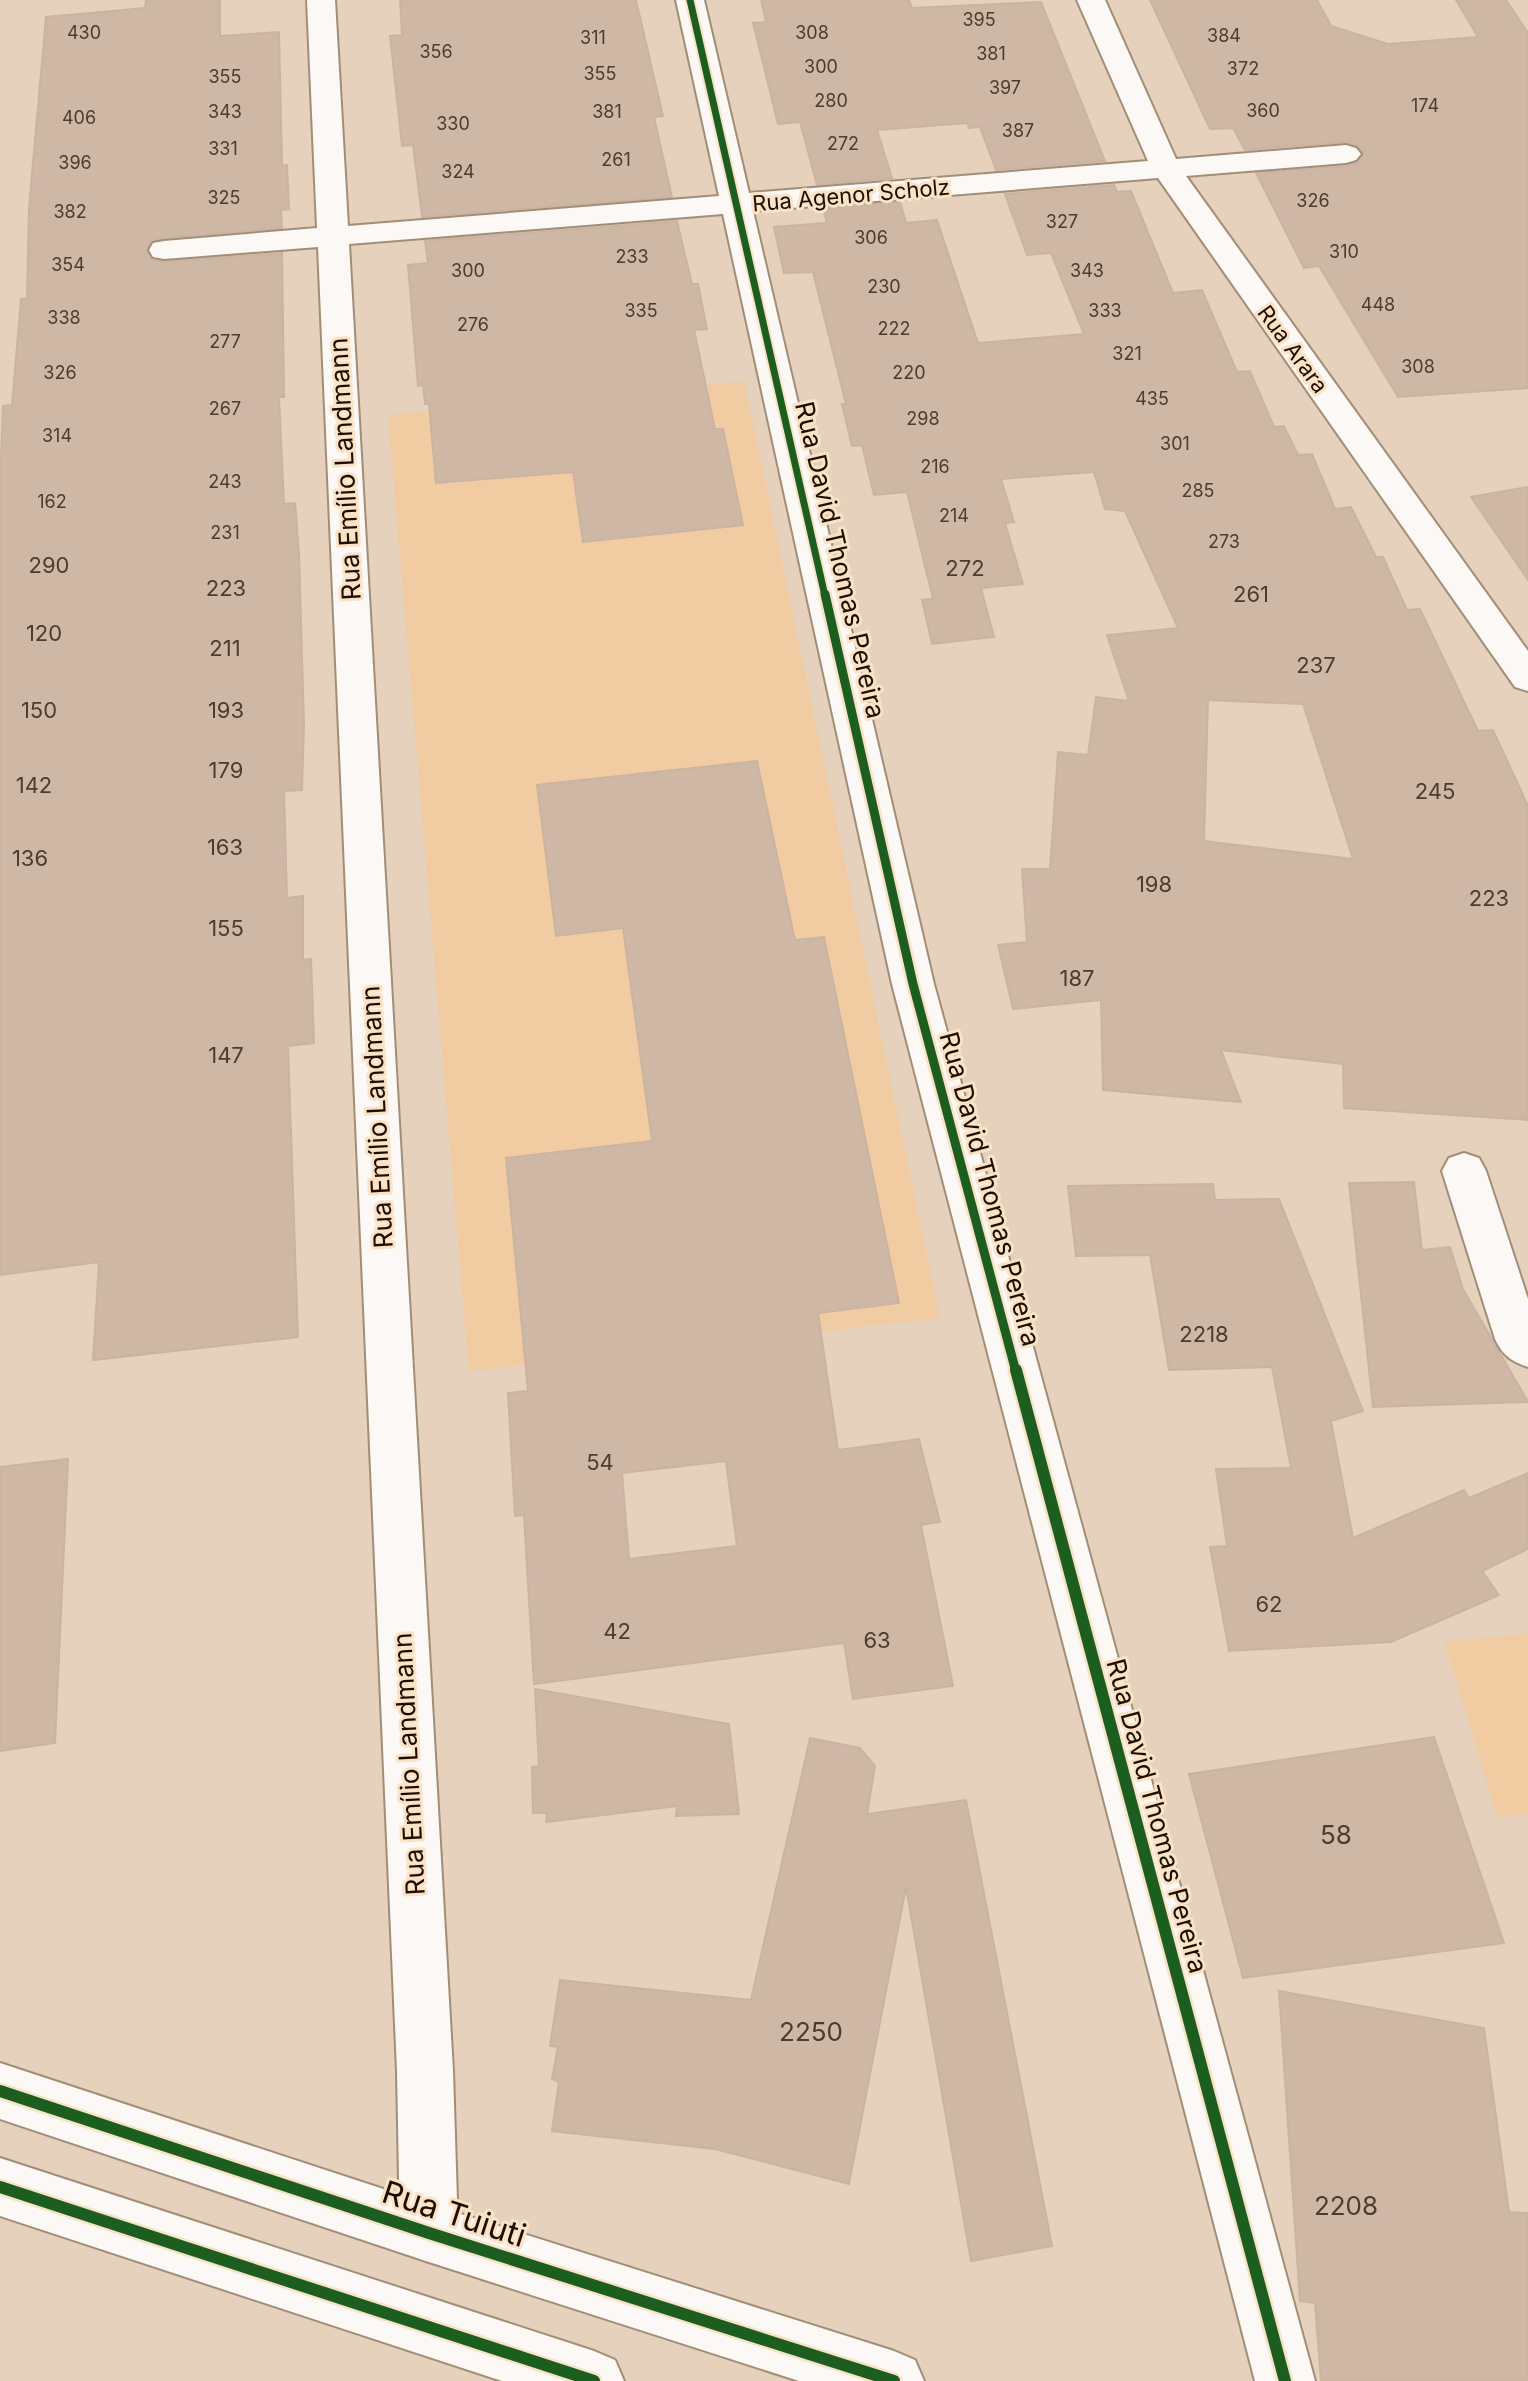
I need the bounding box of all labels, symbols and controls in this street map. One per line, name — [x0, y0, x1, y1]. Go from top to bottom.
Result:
house number: 395 — [962, 9, 996, 30]
house number: 430 — [67, 22, 101, 43]
house number: 308 — [795, 22, 829, 43]
house number: 384 — [1207, 25, 1241, 46]
house number: 311 — [580, 27, 606, 48]
house number: 356 — [419, 41, 453, 62]
house number: 381 — [976, 43, 1006, 64]
house number: 300 — [804, 56, 838, 77]
house number: 372 — [1227, 58, 1259, 79]
house number: 355 — [583, 63, 617, 84]
house number: 355 — [208, 66, 242, 87]
house number: 397 — [989, 77, 1021, 98]
house number: 280 — [814, 90, 848, 111]
house number: 174 — [1411, 95, 1439, 116]
house number: 360 — [1246, 100, 1280, 121]
house number: 343 — [208, 101, 242, 122]
house number: 381 — [592, 101, 622, 122]
house number: 406 — [62, 107, 96, 128]
house number: 330 — [436, 113, 470, 134]
house number: 387 — [1002, 120, 1034, 141]
house number: 272 — [827, 133, 859, 154]
house number: 331 — [208, 138, 238, 159]
house number: 261 — [601, 149, 631, 170]
house number: 396 — [58, 152, 92, 173]
house number: 324 — [441, 161, 475, 182]
street label: Rua Agenor Scholz — [751, 173, 951, 217]
house number: 325 — [207, 187, 241, 208]
house number: 326 — [1296, 190, 1330, 211]
house number: 382 — [53, 201, 87, 222]
house number: 327 — [1046, 211, 1078, 232]
house number: 306 — [854, 227, 888, 248]
house number: 310 — [1329, 241, 1359, 262]
house number: 233 — [615, 246, 649, 267]
house number: 354 — [51, 254, 85, 275]
house number: 300 — [451, 260, 485, 281]
house number: 343 — [1070, 260, 1104, 281]
house number: 230 — [867, 276, 901, 297]
house number: 448 — [1361, 294, 1395, 315]
house number: 335 — [624, 300, 658, 321]
house number: 333 — [1088, 300, 1122, 321]
street label: Rua Arara — [1252, 300, 1334, 398]
house number: 338 — [47, 307, 81, 328]
house number: 276 — [457, 314, 489, 335]
house number: 222 — [878, 318, 910, 339]
house number: 277 — [209, 331, 241, 352]
street label: Rua Emílio Landmann — [322, 337, 367, 601]
house number: 321 — [1112, 343, 1142, 364]
house number: 308 — [1401, 356, 1435, 377]
house number: 326 — [43, 362, 77, 383]
house number: 220 — [892, 362, 926, 383]
house number: 435 — [1135, 388, 1169, 409]
house number: 267 — [209, 398, 241, 419]
street label: Rua David Thomas Pereira — [789, 398, 892, 721]
house number: 298 — [906, 408, 940, 429]
house number: 314 — [42, 425, 72, 446]
house number: 301 — [1160, 433, 1190, 454]
house number: 216 — [920, 456, 950, 477]
house number: 243 — [208, 471, 242, 492]
house number: 285 — [1181, 480, 1215, 501]
house number: 162 — [37, 491, 67, 512]
house number: 214 — [939, 505, 969, 526]
house number: 231 — [210, 522, 240, 543]
house number: 273 — [1208, 531, 1240, 552]
house number: 290 — [29, 552, 69, 578]
house number: 272 — [945, 555, 985, 581]
house number: 223 — [206, 575, 246, 601]
house number: 261 — [1233, 581, 1269, 607]
house number: 120 — [26, 620, 62, 646]
house number: 211 — [209, 635, 241, 661]
house number: 237 — [1296, 652, 1336, 678]
house number: 150 — [21, 697, 57, 723]
house number: 193 — [208, 697, 244, 723]
house number: 179 — [209, 757, 243, 783]
house number: 142 — [16, 772, 52, 798]
house number: 245 — [1415, 778, 1455, 804]
house number: 163 — [207, 834, 243, 860]
house number: 136 — [12, 845, 48, 871]
house number: 198 — [1136, 871, 1172, 897]
house number: 223 — [1469, 885, 1509, 911]
house number: 155 — [208, 915, 244, 941]
house number: 187 — [1059, 965, 1095, 991]
street label: Rua Emílio Landmann — [354, 985, 399, 1249]
street label: Rua David Thomas Pereira — [934, 1028, 1047, 1349]
house number: 147 — [208, 1042, 244, 1068]
house number: 2218 — [1179, 1321, 1229, 1347]
house number: 54 — [586, 1449, 614, 1475]
house number: 62 — [1255, 1591, 1283, 1617]
house number: 42 — [603, 1618, 631, 1644]
house number: 63 — [863, 1627, 891, 1653]
street label: Rua Emílio Landmann — [386, 1632, 431, 1896]
street label: Rua David Thomas Pereira — [1101, 1655, 1214, 1976]
house number: 58 — [1320, 1819, 1352, 1850]
house number: 2250 — [779, 2016, 843, 2047]
street label: Rua Tuiuti — [377, 2172, 531, 2255]
house number: 2208 — [1314, 2190, 1378, 2221]

